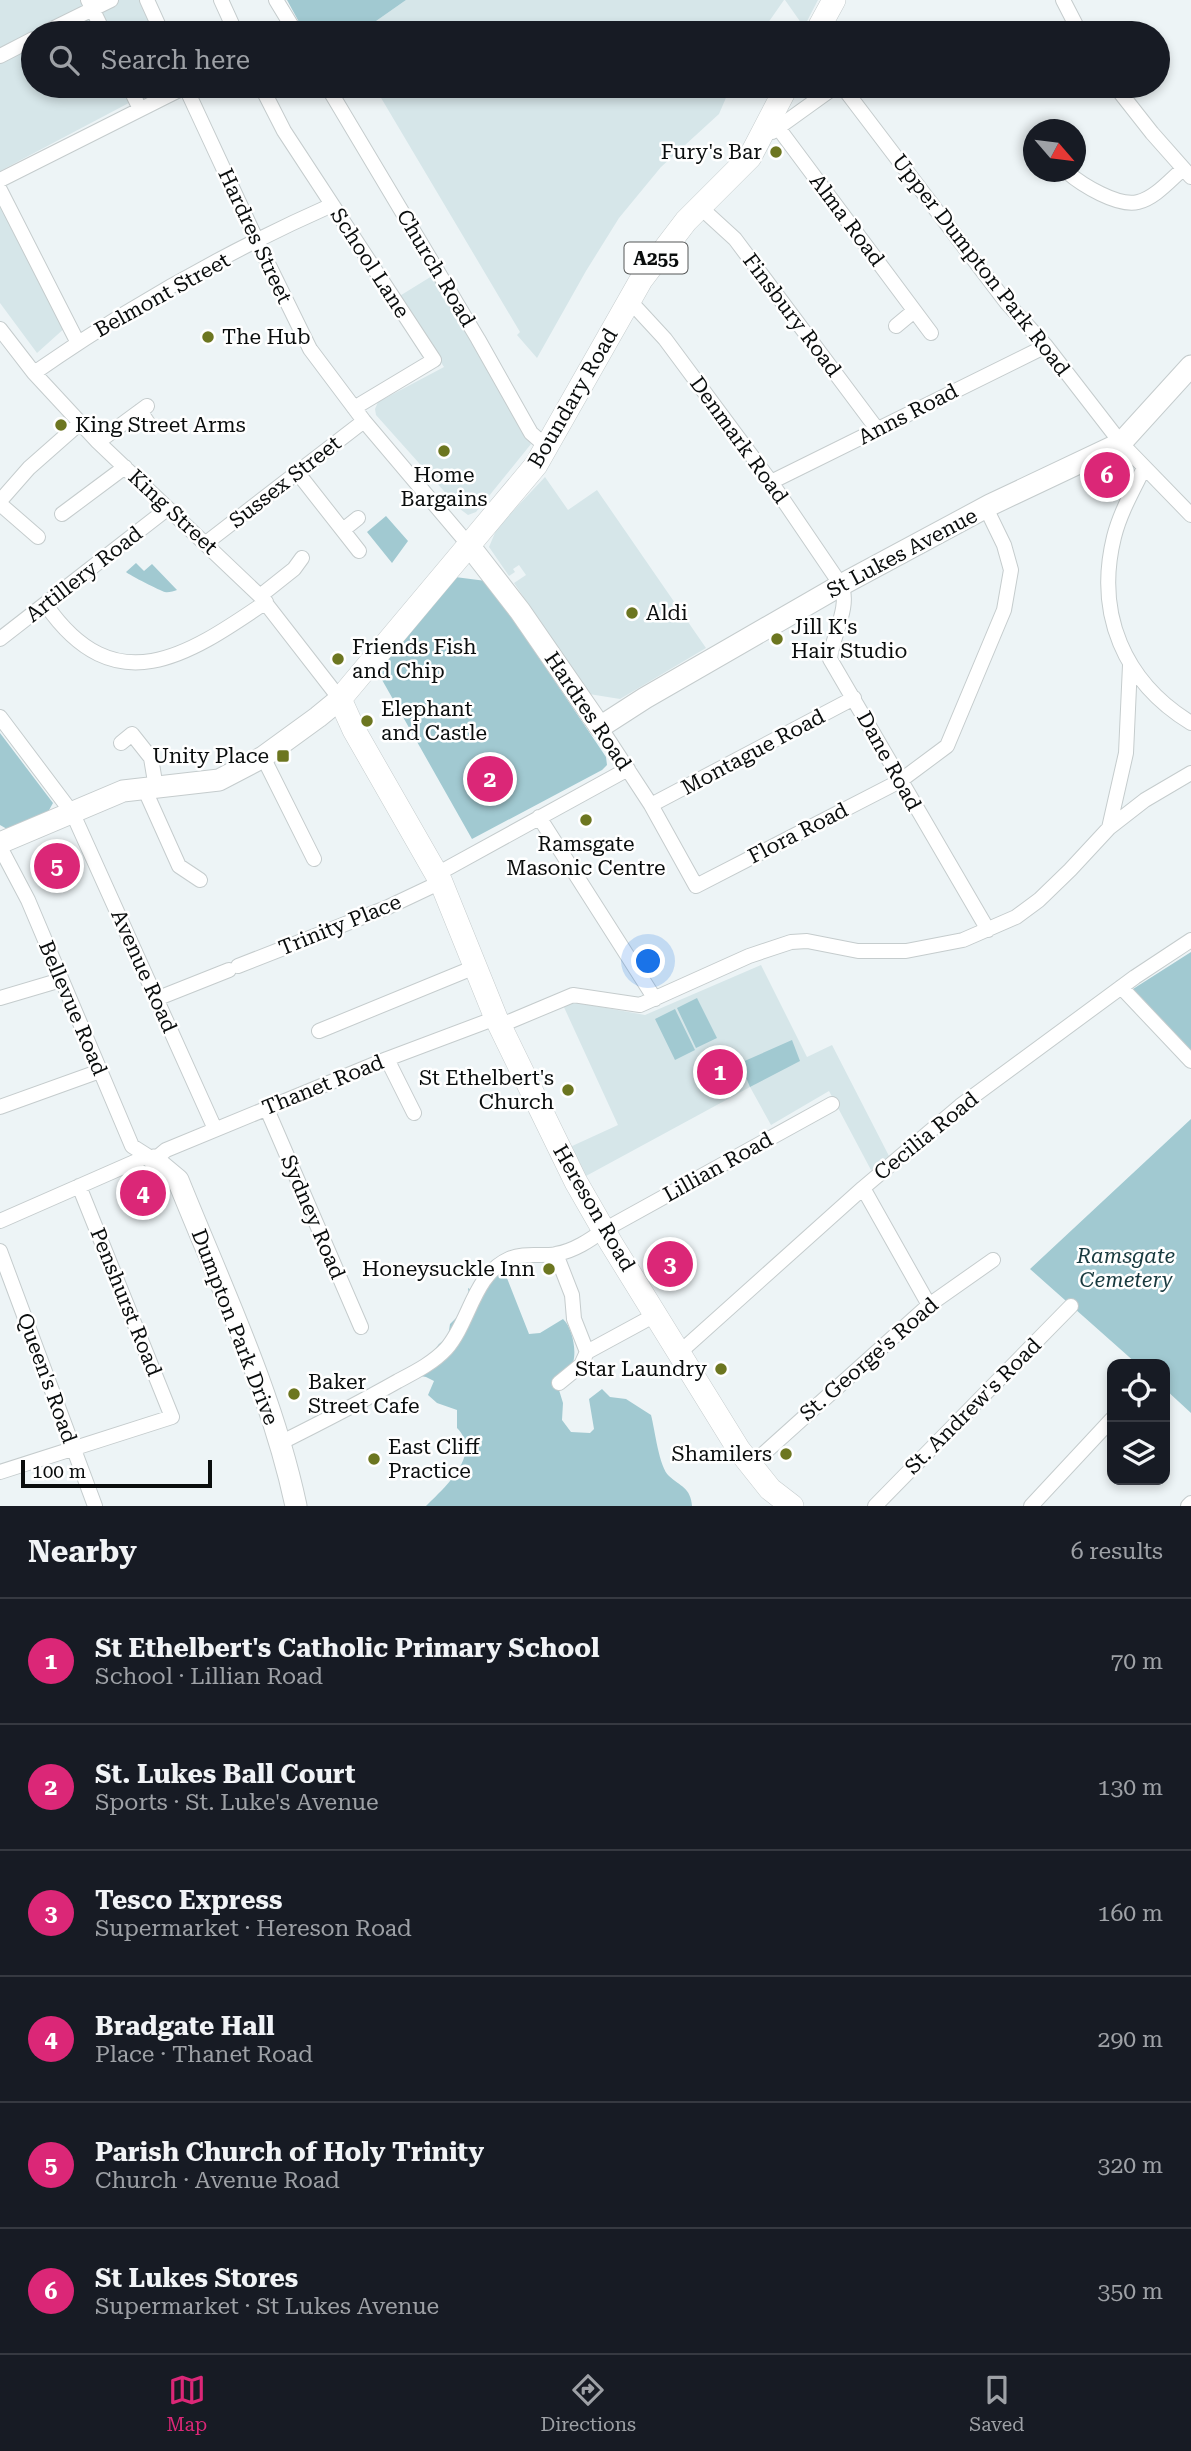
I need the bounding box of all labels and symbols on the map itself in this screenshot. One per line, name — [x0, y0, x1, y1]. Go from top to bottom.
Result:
north arrow — [1023, 119, 1086, 182]
place label: Fury's Bar — [661, 140, 762, 164]
marker: Fury's Bar — [768, 144, 784, 160]
street label: Upper Dumpton Park Road — [887, 150, 1075, 381]
street label: Hardres Street — [213, 165, 297, 307]
street label: Alma Road — [805, 169, 890, 271]
street label: School Lane — [326, 204, 414, 322]
street label: Church Road — [392, 205, 481, 331]
road number: A255 — [624, 242, 688, 274]
street label: Belmont Street — [90, 248, 234, 342]
street label: Finsbury Road — [738, 249, 846, 382]
street label: Boundary Road — [523, 324, 623, 472]
place label: The Hub — [222, 325, 311, 349]
marker: The Hub — [200, 329, 216, 345]
street label: Denmark Road — [685, 372, 793, 508]
street label: Anns Road — [854, 378, 962, 449]
place label: King Street Arms — [75, 413, 246, 437]
marker: King Street Arms — [53, 417, 69, 433]
street label: Sussex Street — [224, 431, 346, 533]
marker: Home Bargains — [436, 443, 452, 459]
pin: 6 — [1084, 449, 1130, 501]
place label: Home Bargains — [401, 463, 487, 511]
street label: King Street — [123, 465, 223, 559]
street label: St Lukes Avenue — [823, 503, 981, 603]
street label: Artillery Road — [21, 521, 147, 627]
place label: Aldi — [646, 601, 688, 625]
marker: Aldi — [624, 605, 640, 621]
place label: Jill K's Hair Studio — [791, 615, 907, 663]
marker: Jill K's Hair Studio — [769, 631, 785, 647]
place label: Friends Fish and Chip — [352, 635, 477, 683]
street label: Hardres Road — [540, 647, 637, 775]
marker: Friends Fish and Chip — [330, 651, 346, 667]
place label: Elephant and Castle — [381, 697, 487, 745]
street label: Montague Road — [677, 704, 829, 800]
street label: Dane Road — [852, 707, 926, 815]
marker: Elephant and Castle — [359, 713, 375, 729]
place label: Unity Place — [152, 744, 269, 768]
marker: Unity Place — [275, 748, 291, 764]
pin: 2 — [467, 753, 513, 805]
street label: Flora Road — [744, 797, 852, 868]
marker: Ramsgate Masonic Centre — [578, 812, 594, 828]
place label: Ramsgate Masonic Centre — [506, 832, 666, 880]
pin: 5 — [34, 840, 80, 892]
street label: Trinity Place — [275, 890, 405, 960]
street label: Avenue Road — [106, 906, 182, 1037]
street label: Bellevue Road — [34, 937, 112, 1079]
your location — [631, 944, 665, 978]
pin: 1 — [697, 1046, 743, 1098]
street label: Thanet Road — [259, 1050, 388, 1120]
place label: St Ethelbert's Church — [419, 1066, 554, 1114]
marker: St Ethelbert's Church — [560, 1082, 576, 1098]
street label: Cecilia Road — [869, 1086, 983, 1185]
street label: Lillian Road — [659, 1127, 777, 1207]
street label: Hereson Road — [548, 1141, 640, 1276]
street label: Sydney Road — [276, 1151, 350, 1283]
pin: 4 — [120, 1167, 166, 1219]
street label: Penshurst Road — [85, 1224, 167, 1380]
street label: Dumpton Park Drive — [187, 1226, 283, 1428]
pin: 3 — [647, 1238, 693, 1290]
park label: Ramsgate Cemetery — [1076, 1244, 1175, 1292]
place label: Honeysuckle Inn — [362, 1257, 535, 1281]
marker: Honeysuckle Inn — [541, 1261, 557, 1277]
street label: St. George's Road — [795, 1292, 943, 1426]
street label: Queen's Road — [12, 1310, 82, 1447]
street label: St. Andrew's Road — [900, 1333, 1046, 1479]
place label: Star Laundry — [575, 1357, 708, 1381]
marker: Star Laundry — [713, 1361, 729, 1377]
place label: Baker Street Cafe — [308, 1370, 420, 1418]
marker: Baker Street Cafe — [286, 1386, 302, 1402]
place label: East Cliff Practice — [388, 1435, 480, 1483]
place label: Shamilers — [671, 1442, 772, 1466]
marker: Shamilers — [778, 1446, 794, 1462]
marker: East Cliff Practice — [366, 1451, 382, 1467]
scale bar — [21, 1457, 212, 1489]

